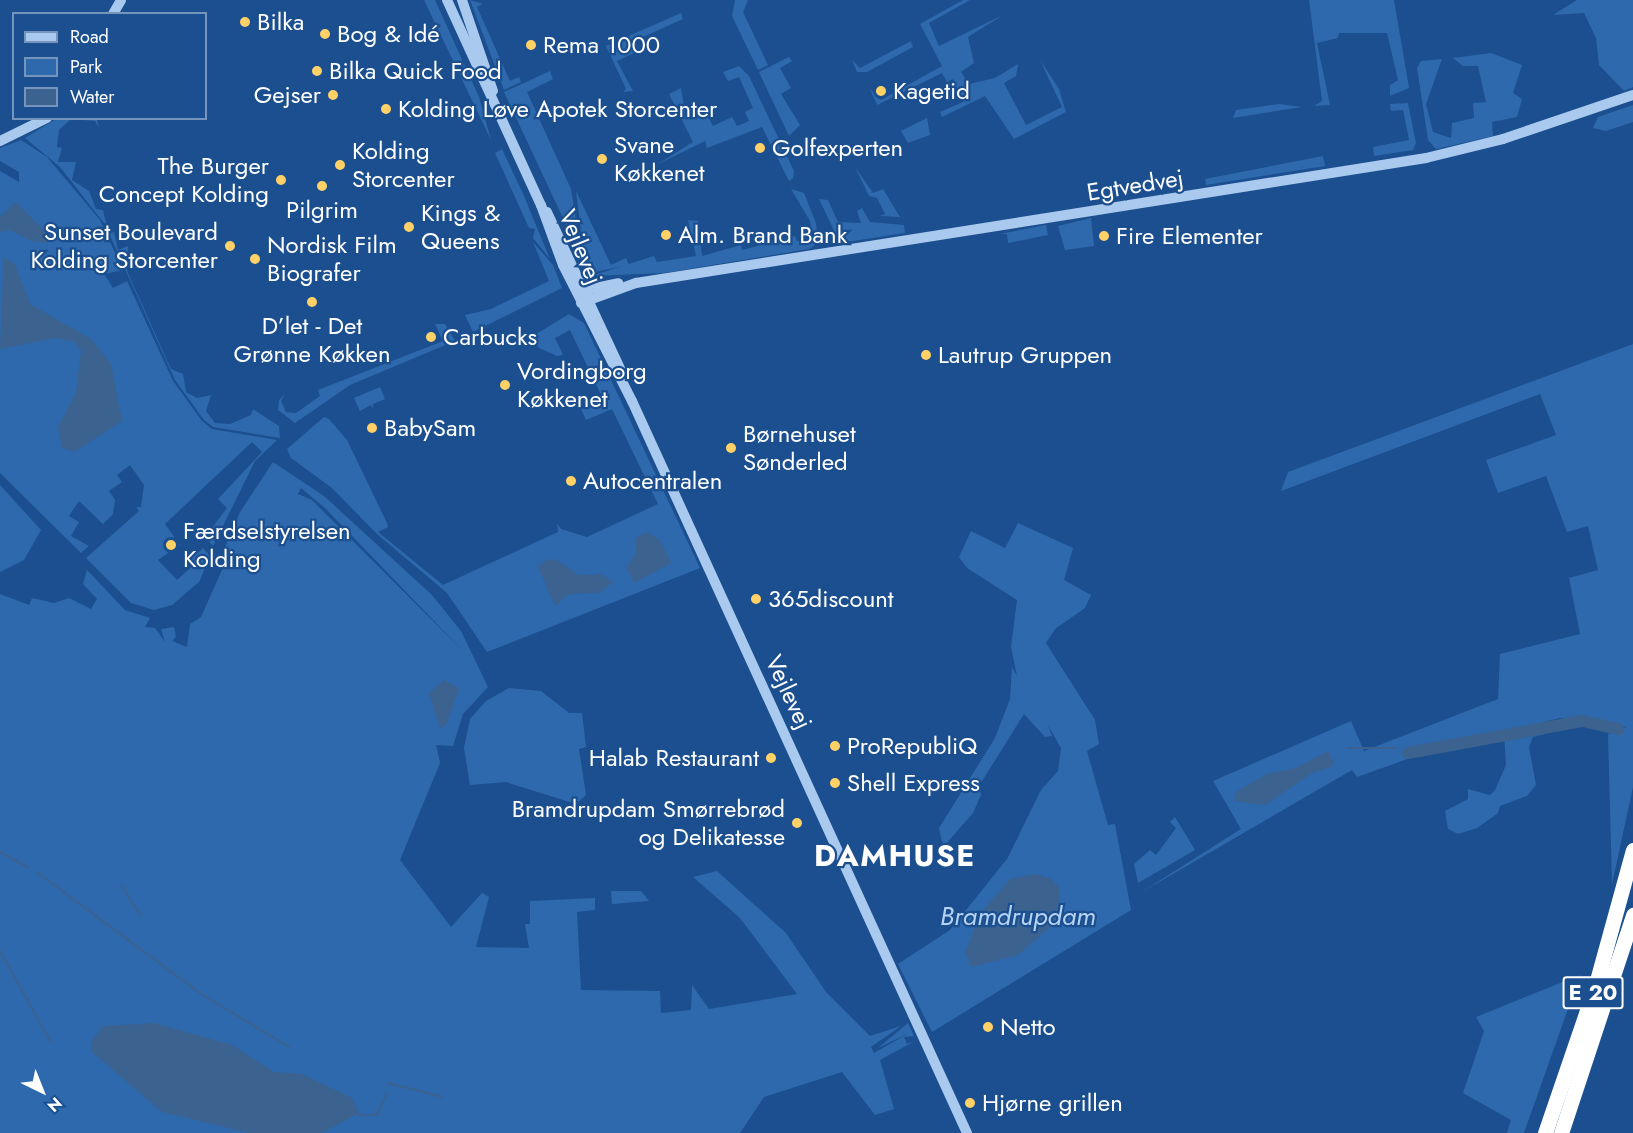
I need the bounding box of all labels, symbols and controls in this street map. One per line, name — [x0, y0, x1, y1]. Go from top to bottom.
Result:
place label: Bilka — [257, 8, 304, 36]
legend — [12, 12, 207, 120]
marker: Bilka — [238, 15, 252, 29]
place label: Bog & Idé — [337, 20, 440, 48]
text: Road — [70, 24, 109, 50]
marker: Bog & Idé — [318, 27, 332, 41]
place label: Rema 1000 — [543, 31, 660, 59]
marker: Rema 1000 — [524, 38, 538, 52]
text: Park — [70, 54, 102, 80]
place label: Bilka Quick Food — [329, 57, 502, 85]
marker: Bilka Quick Food — [310, 64, 324, 78]
place label: Kagetid — [893, 77, 970, 105]
place label: Gejser — [254, 81, 321, 109]
text: Water — [70, 84, 114, 110]
marker: Kagetid — [874, 84, 888, 98]
marker: Gejser — [326, 88, 340, 102]
place label: Kolding Løve Apotek Storcenter — [398, 95, 717, 123]
marker: Kolding Løve Apotek Storcenter — [379, 102, 393, 116]
place label: Svane Køkkenet — [614, 131, 705, 187]
place label: Golfexperten — [772, 134, 903, 162]
place label: Kolding Storcenter — [352, 137, 455, 193]
marker: Golfexperten — [753, 141, 767, 155]
place label: The Burger Concept Kolding — [99, 152, 269, 208]
marker: Svane Køkkenet — [595, 152, 609, 166]
marker: Kolding Storcenter — [333, 158, 347, 172]
street label: Egtvedvej — [1085, 163, 1185, 207]
marker: The Burger Concept Kolding — [274, 173, 288, 187]
marker: Pilgrim — [315, 179, 329, 193]
place label: Pilgrim — [286, 196, 358, 224]
place label: Kings & Queens — [421, 199, 500, 255]
street label: Vejlevej — [553, 205, 609, 289]
place label: Sunset Boulevard Kolding Storcenter — [30, 218, 218, 274]
marker: Kings & Queens — [402, 220, 416, 234]
place label: Alm. Brand Bank — [678, 221, 847, 249]
place label: Fire Elementer — [1116, 222, 1263, 250]
marker: Alm. Brand Bank — [659, 228, 673, 242]
marker: Fire Elementer — [1097, 229, 1111, 243]
place label: Nordisk Film Biografer — [267, 231, 397, 287]
marker: Sunset Boulevard Kolding Storcenter — [223, 239, 237, 253]
marker: Nordisk Film Biografer — [248, 252, 262, 266]
marker: D’let - Det Grønne Køkken — [305, 295, 319, 309]
place label: D’let - Det Grønne Køkken — [233, 312, 391, 368]
place label: Carbucks — [443, 323, 537, 351]
marker: Carbucks — [424, 330, 438, 344]
place label: Lautrup Gruppen — [938, 341, 1112, 369]
marker: Lautrup Gruppen — [919, 348, 933, 362]
place label: Vordingborg Køkkenet — [517, 357, 647, 413]
marker: Vordingborg Køkkenet — [498, 378, 512, 392]
place label: BabySam — [384, 414, 476, 442]
place label: Børnehuset Sønderled — [743, 420, 856, 476]
marker: BabySam — [365, 421, 379, 435]
marker: Børnehuset Sønderled — [724, 441, 738, 455]
place label: Autocentralen — [583, 467, 722, 495]
marker: Autocentralen — [564, 474, 578, 488]
place label: Færdselstyrelsen Kolding — [183, 517, 351, 573]
marker: Færdselstyrelsen Kolding — [164, 538, 178, 552]
place label: 365discount — [768, 585, 894, 613]
marker: 365discount — [749, 592, 763, 606]
street label: Vejlevej — [759, 650, 819, 734]
place label: ProRepubliQ — [847, 732, 977, 760]
marker: ProRepubliQ — [828, 739, 842, 753]
place label: Halab Restaurant — [589, 744, 759, 772]
marker: Halab Restaurant — [764, 751, 778, 765]
place label: Shell Express — [847, 769, 980, 797]
marker: Shell Express — [828, 776, 842, 790]
place label: Bramdrupdam Smørrebrød og Delikatesse — [512, 795, 785, 851]
marker: Bramdrupdam Smørrebrød og Delikatesse — [790, 816, 804, 830]
district label: DAMHUSE — [814, 838, 976, 874]
water label: Bramdrupdam — [940, 901, 1096, 933]
road number: E 20 — [1562, 974, 1624, 1012]
place label: Netto — [1000, 1013, 1056, 1041]
marker: Netto — [981, 1020, 995, 1034]
north arrow — [12, 1061, 72, 1121]
place label: Hjørne grillen — [982, 1089, 1123, 1117]
text: N — [42, 1092, 67, 1117]
marker: Hjørne grillen — [963, 1096, 977, 1110]

